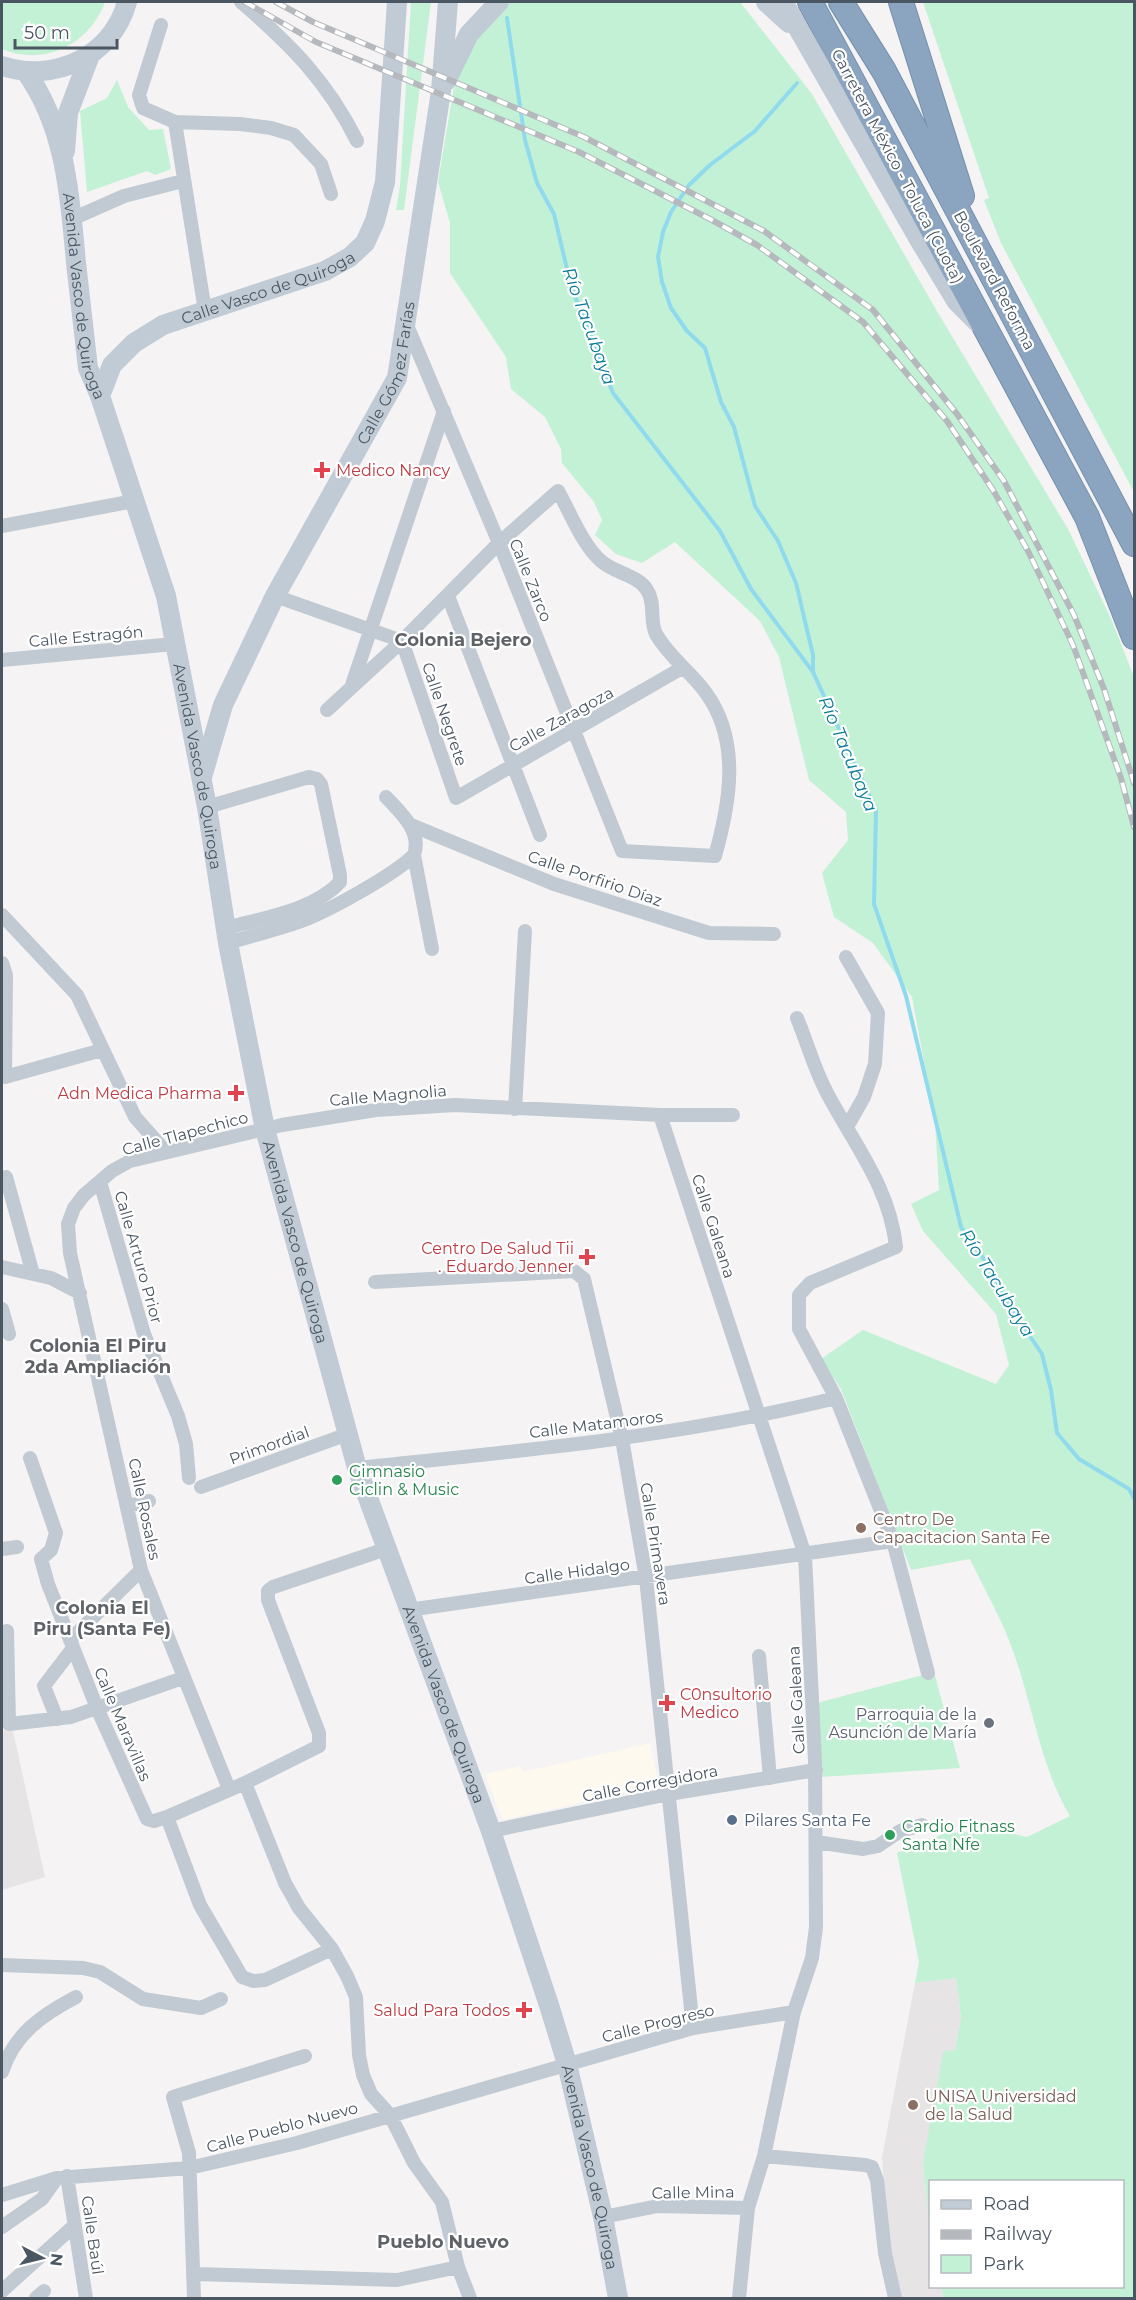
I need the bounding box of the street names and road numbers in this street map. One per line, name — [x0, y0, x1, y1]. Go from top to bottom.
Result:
street label: Carretera México - Toluca (Cuota) — [827, 46, 968, 287]
street label: Avenida Vasco de Quiroga — [59, 191, 109, 402]
street label: Boulevard Reforma — [950, 207, 1039, 353]
street label: Calle Vasco de Quiroga — [179, 247, 358, 328]
street label: Calle Gómez Farías — [353, 300, 419, 448]
street label: Calle Zarco — [505, 536, 556, 625]
street label: Calle Estragón — [28, 622, 144, 651]
street label: Calle Negrete — [418, 660, 471, 769]
street label: Avenida Vasco de Quiroga — [169, 662, 226, 871]
street label: Calle Zaragoza — [506, 683, 617, 756]
street label: Calle Porfirio Díaz — [525, 847, 664, 910]
street label: Calle Magnolia — [329, 1081, 447, 1110]
street label: Calle Tlapechico — [120, 1108, 250, 1159]
street label: Avenida Vasco de Quiroga — [259, 1139, 332, 1346]
street label: Calle Galeana — [688, 1172, 739, 1281]
street label: Calle Arturo Prior — [110, 1189, 167, 1326]
street label: Calle Matamoros — [528, 1407, 664, 1442]
street label: Primordial — [227, 1422, 312, 1469]
street label: Calle Rosales — [124, 1456, 165, 1562]
street label: Calle Primavera — [636, 1481, 675, 1607]
street label: Calle Hidalgo — [523, 1555, 631, 1588]
street label: Avenida Vasco de Quiroga — [399, 1603, 489, 1806]
street label: Calle Galeana — [784, 1645, 809, 1755]
street label: Calle Maravillas — [90, 1664, 155, 1784]
street label: Calle Corregidora — [581, 1761, 719, 1806]
street label: Calle Progreso — [600, 2000, 716, 2047]
street label: Avenida Vasco de Quiroga — [558, 2063, 622, 2271]
street label: Calle Pueblo Nuevo — [204, 2098, 360, 2157]
street label: Calle Mina — [651, 2182, 735, 2203]
street label: Calle Baúl — [78, 2194, 107, 2276]

